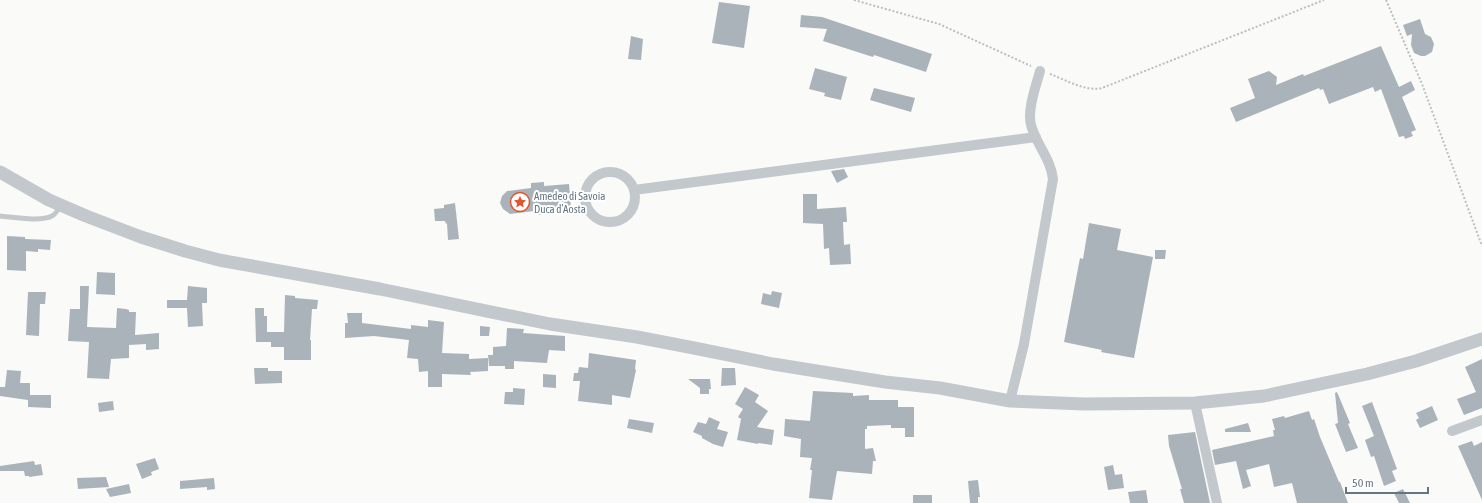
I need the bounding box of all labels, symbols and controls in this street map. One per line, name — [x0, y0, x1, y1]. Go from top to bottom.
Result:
place label: Amedeo di Savoia Duca d’Aosta — [534, 190, 605, 215]
place icon: Amedeo di Savoia Duca d’Aosta — [509, 191, 531, 213]
scale bar — [1346, 469, 1428, 495]
text: 50 m — [1352, 476, 1374, 490]

